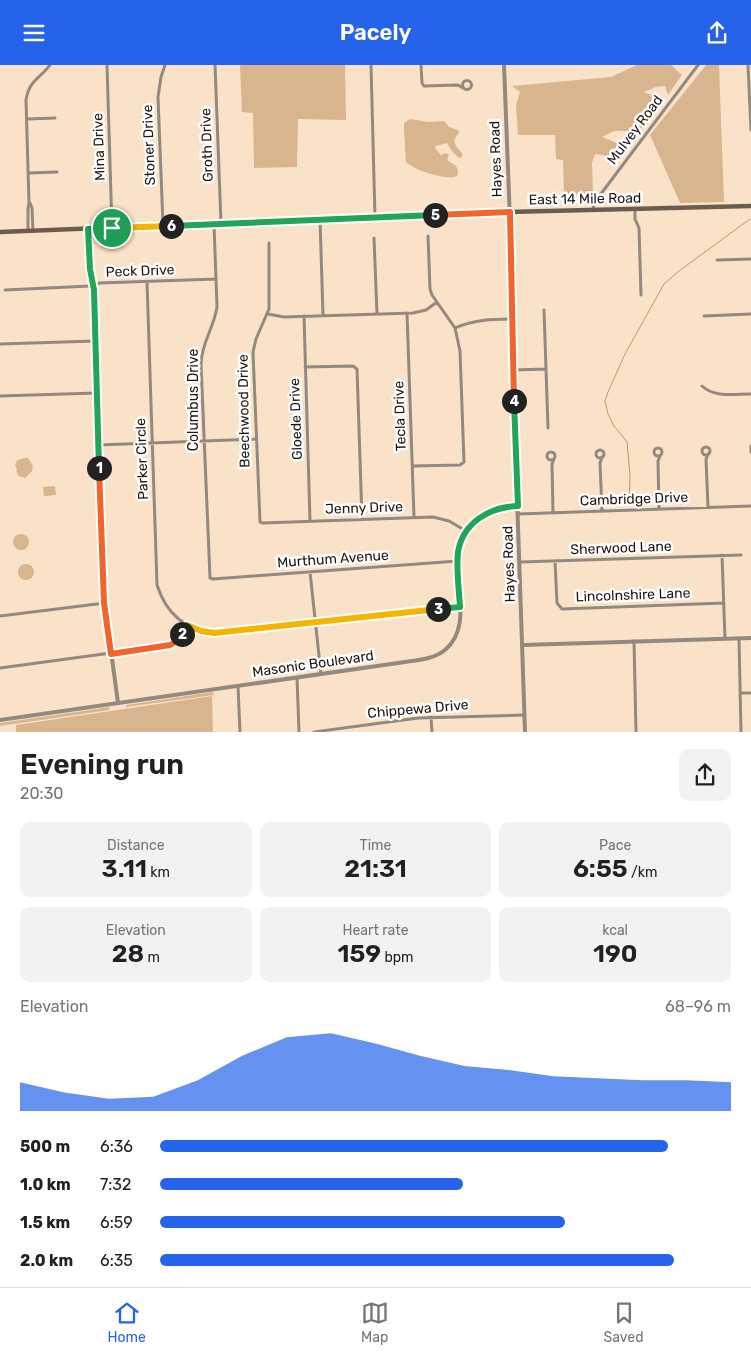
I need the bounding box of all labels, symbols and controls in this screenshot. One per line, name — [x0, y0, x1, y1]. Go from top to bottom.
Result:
icon: menu — [20, 19, 48, 47]
text: Pacely — [340, 19, 411, 46]
icon: share — [703, 19, 731, 47]
street label: Mulvey Road — [604, 92, 666, 168]
street label: Stoner Drive — [139, 104, 159, 186]
street label: Groth Drive — [197, 108, 217, 182]
street label: Mina Drive — [89, 113, 109, 181]
street label: Hayes Road — [486, 120, 506, 198]
street label: East 14 Mile Road — [529, 190, 641, 208]
pin: 5 — [422, 203, 448, 227]
pin — [91, 207, 133, 249]
text: 5 — [431, 207, 440, 224]
pin: 6 — [158, 213, 184, 239]
icon: arrive — [98, 214, 126, 242]
text: 6 — [167, 218, 176, 235]
street label: Peck Drive — [105, 261, 175, 281]
street label: Columbus Drive — [185, 349, 202, 451]
street label: Beechwood Drive — [235, 354, 253, 468]
street label: Gloede Drive — [286, 378, 306, 460]
street label: Tecla Drive — [390, 380, 410, 452]
pin: 4 — [502, 389, 526, 413]
text: 4 — [510, 393, 519, 410]
street label: Parker Circle — [132, 418, 152, 500]
pin: 1 — [86, 455, 112, 481]
text: 1 — [96, 460, 103, 477]
street label: Cambridge Drive — [580, 489, 689, 509]
street label: Jenny Drive — [325, 498, 403, 518]
street label: Hayes Road — [499, 525, 519, 603]
street label: Sherwood Lane — [570, 538, 672, 558]
street label: Murthum Avenue — [277, 547, 390, 571]
street label: Lincolnshire Lane — [575, 584, 691, 605]
pin: 3 — [426, 597, 450, 621]
text: 3 — [434, 601, 443, 618]
pin: 2 — [170, 621, 194, 647]
text: 2 — [178, 626, 187, 643]
street label: Masonic Boulevard — [251, 647, 375, 681]
street label: Chippewa Drive — [367, 696, 469, 722]
text: Evening run — [20, 748, 184, 781]
button: share — [679, 749, 731, 801]
text: 20:30 — [20, 784, 63, 803]
text: Distance — [107, 837, 165, 854]
text: Time — [360, 837, 391, 854]
text: Pace — [599, 837, 631, 854]
text: 3.11 — [102, 854, 147, 883]
text: 21:31 — [344, 854, 407, 883]
text: 6:55 — [573, 854, 628, 883]
text: km — [147, 864, 170, 881]
text: /km — [628, 864, 657, 881]
text: Elevation — [106, 922, 166, 939]
text: Heart rate — [343, 922, 408, 939]
text: kcal — [602, 922, 628, 939]
text: 28 — [112, 939, 144, 968]
text: 159 — [337, 939, 381, 968]
text: 190 — [593, 939, 637, 968]
text: m — [144, 949, 160, 966]
text: bpm — [381, 949, 414, 966]
text: Elevation — [20, 997, 89, 1016]
text: 68–96 m — [665, 997, 731, 1016]
text: 500 m — [20, 1137, 70, 1156]
text: 6:36 — [100, 1137, 133, 1156]
text: 1.0 km — [20, 1175, 71, 1194]
text: 7:32 — [100, 1175, 131, 1194]
text: 1.5 km — [20, 1213, 70, 1232]
text: 6:59 — [100, 1213, 133, 1232]
text: 2.0 km — [20, 1251, 73, 1270]
text: 6:35 — [100, 1251, 133, 1270]
tab: Home — [107, 1299, 146, 1346]
tab: Map — [361, 1299, 389, 1346]
tab: Saved — [604, 1299, 644, 1346]

